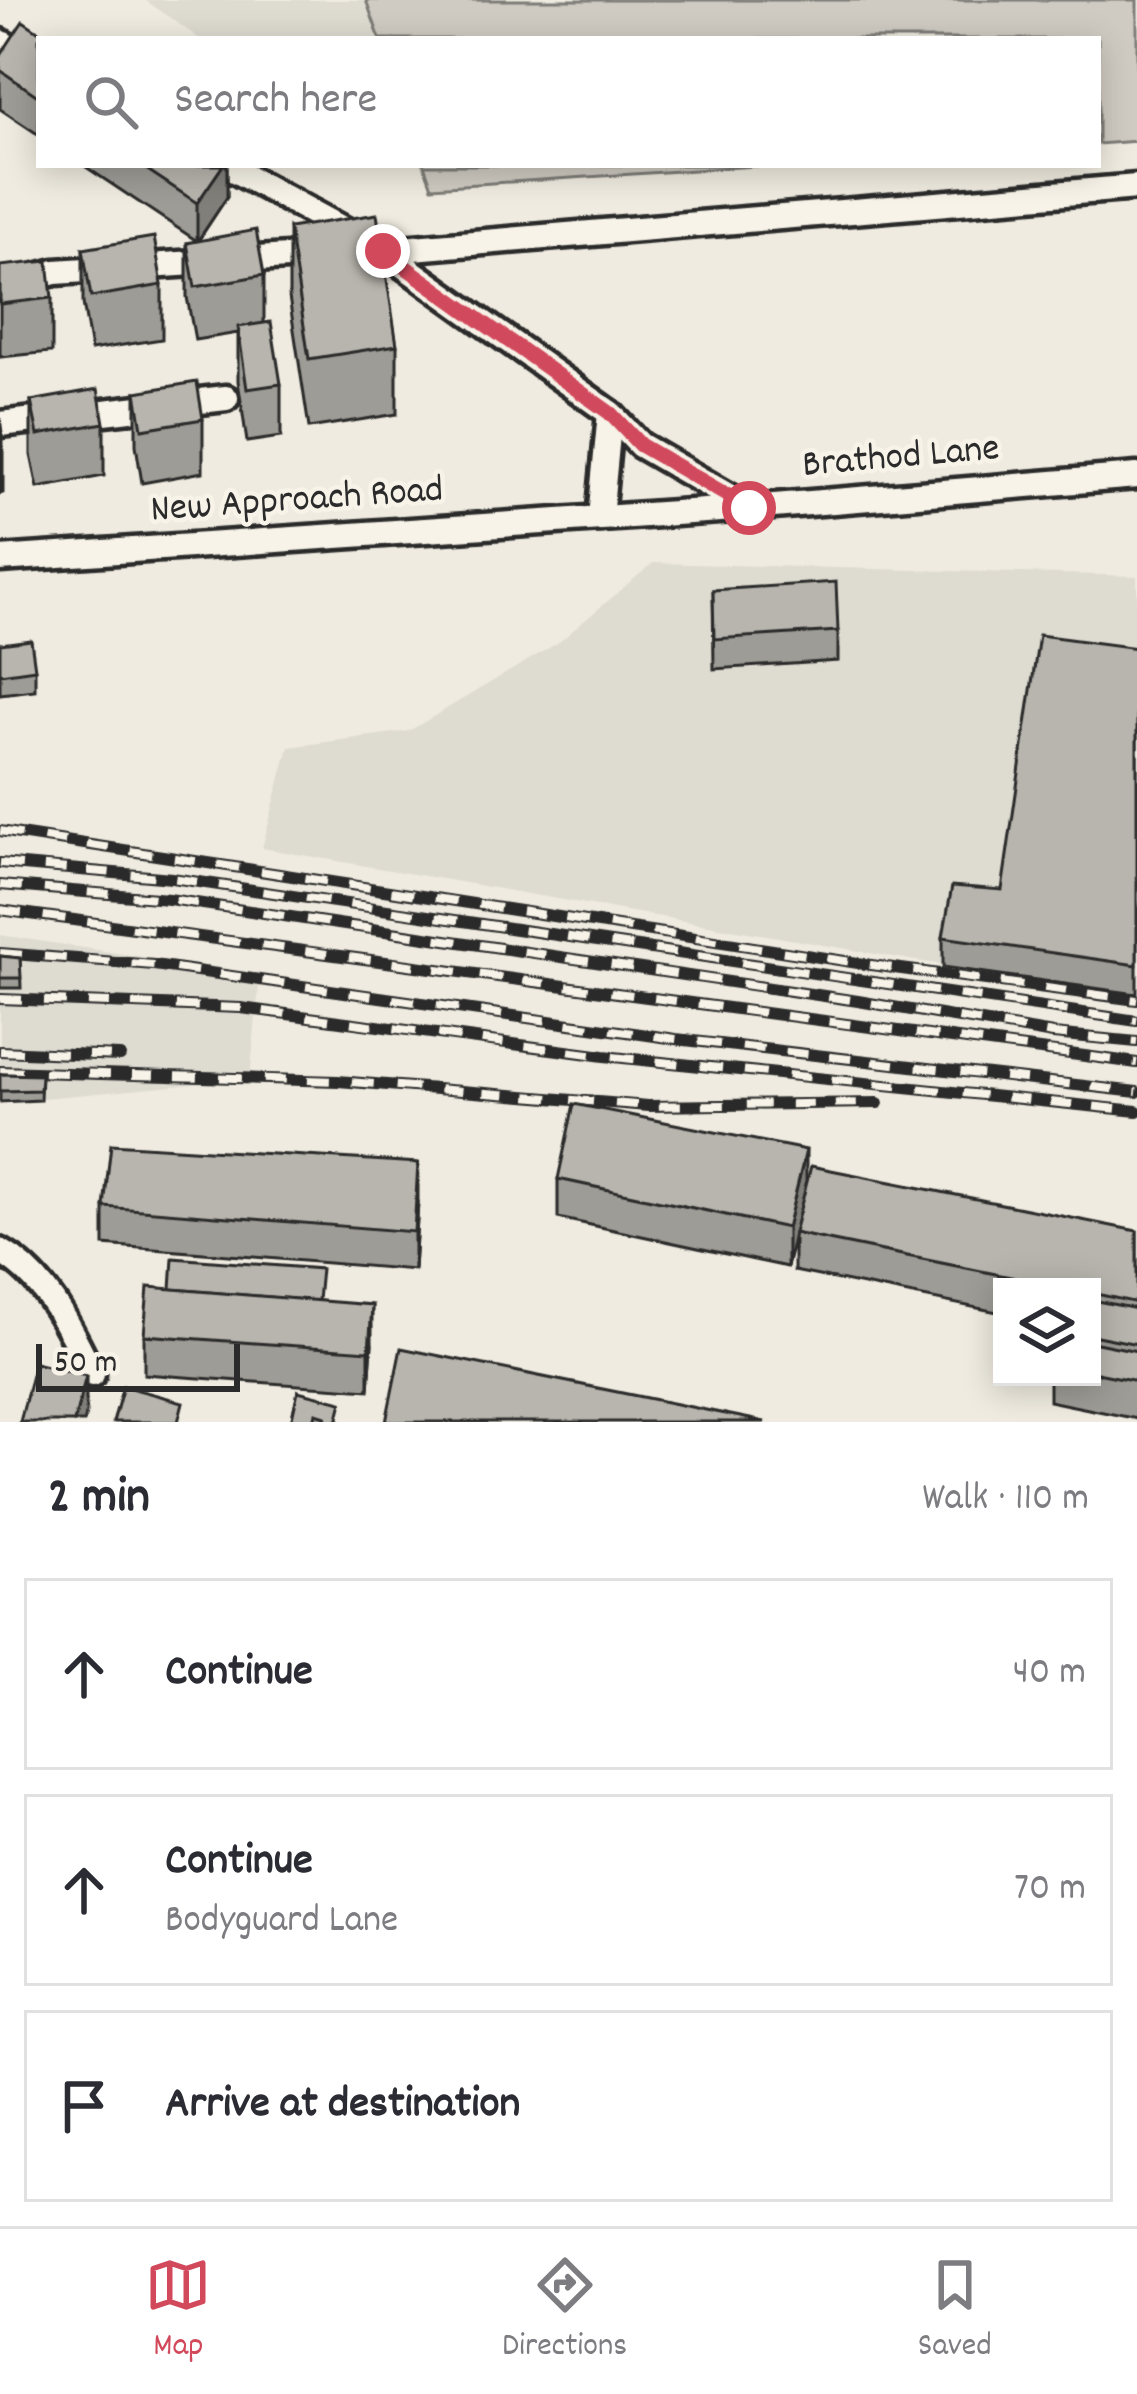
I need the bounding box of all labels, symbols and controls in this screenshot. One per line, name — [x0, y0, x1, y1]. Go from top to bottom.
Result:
search box — [36, 36, 1101, 168]
icon: search — [78, 69, 144, 135]
text: Search here — [174, 70, 377, 134]
route end — [356, 224, 410, 278]
street label: Brathod Lane — [800, 423, 1002, 495]
street label: New Approach Road — [149, 464, 445, 540]
route start — [722, 481, 776, 535]
map controls — [993, 1278, 1101, 1386]
button: layers — [993, 1278, 1101, 1386]
scale bar — [36, 1338, 240, 1391]
text: 50 m — [54, 1341, 118, 1388]
text: 2 min — [48, 1464, 150, 1536]
text: Walk · 110 m — [922, 1473, 1089, 1528]
icon: ahead — [51, 1641, 117, 1707]
text: Continue — [165, 1642, 313, 1706]
text: 40 m — [1013, 1647, 1086, 1702]
text: Continue — [165, 1831, 313, 1895]
icon: ahead — [51, 1857, 117, 1923]
text: 70 m — [1014, 1863, 1086, 1918]
text: Bodyguard Lane — [165, 1895, 398, 1950]
icon: arrive — [51, 2073, 117, 2139]
text: Arrive at destination — [165, 2074, 520, 2138]
tab: Map — [145, 2252, 211, 2371]
tab: Directions — [502, 2252, 627, 2371]
tab: Saved — [918, 2252, 992, 2371]

